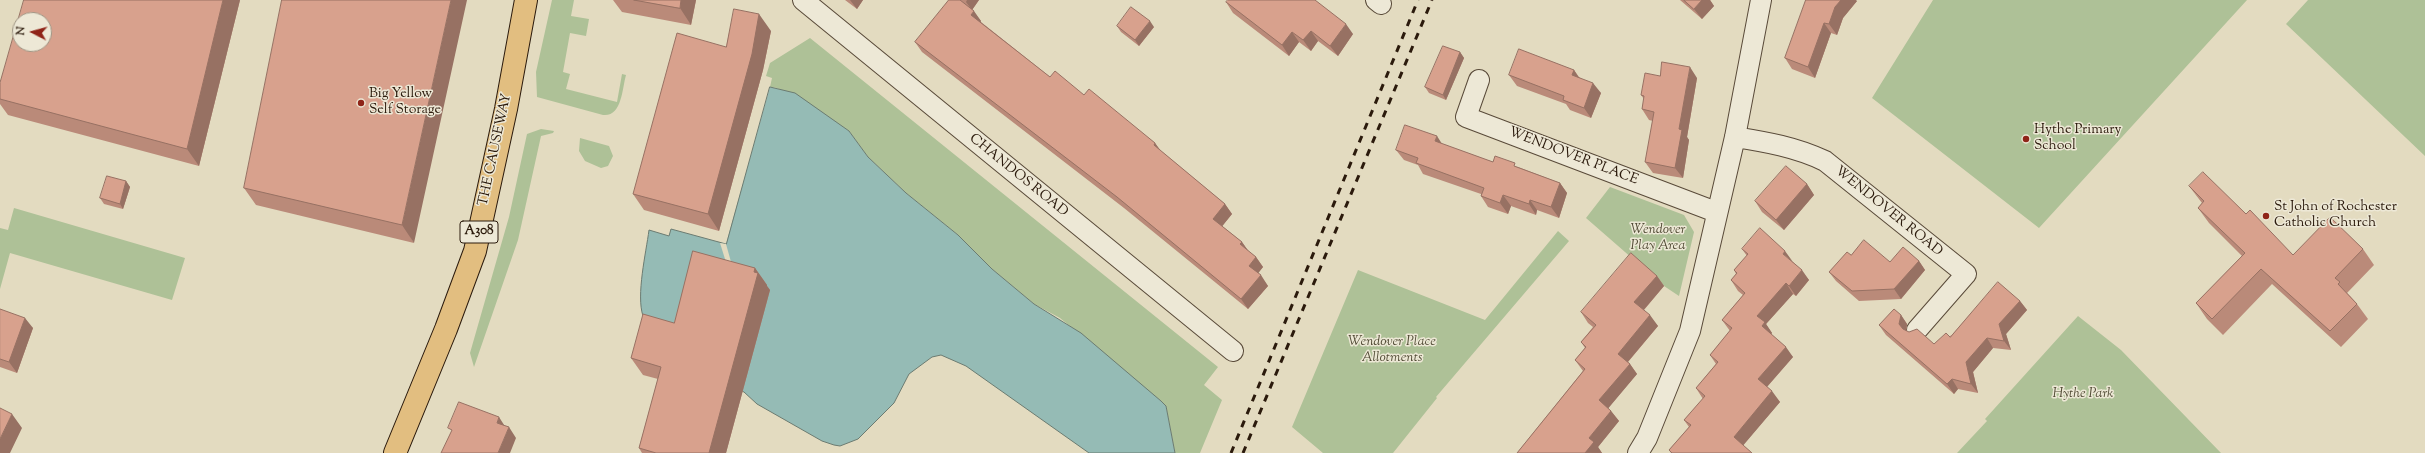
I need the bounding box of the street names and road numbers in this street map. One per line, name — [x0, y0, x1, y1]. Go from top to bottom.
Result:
street label: THE CAUSEWAY — [476, 92, 516, 208]
street label: WENDOVER PLACE — [1506, 125, 1640, 189]
street label: CHANDOS ROAD — [965, 131, 1071, 221]
street label: WENDOVER ROAD — [1831, 163, 1945, 261]
road number: A308 — [460, 221, 498, 243]

